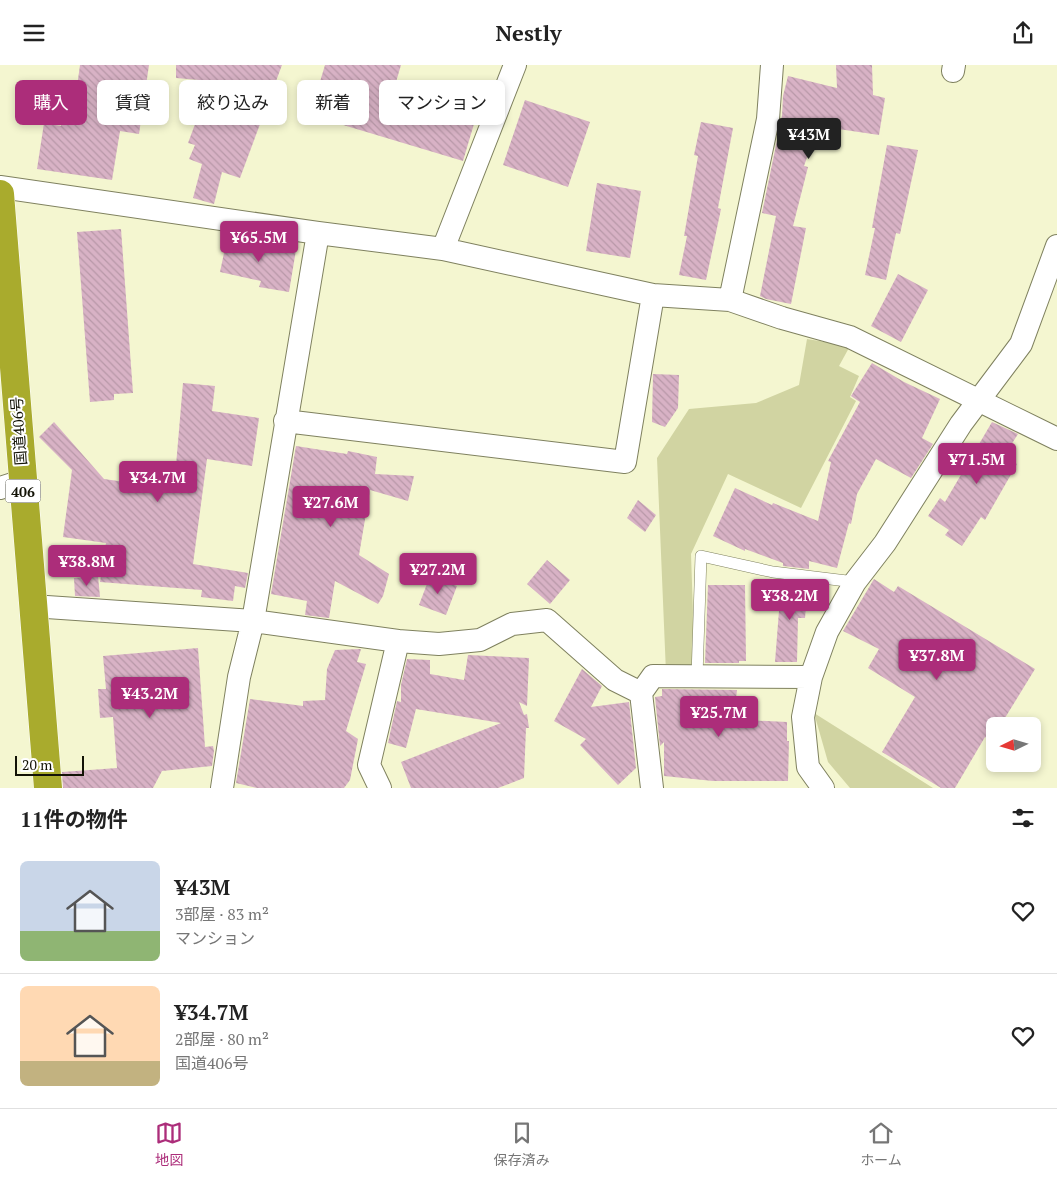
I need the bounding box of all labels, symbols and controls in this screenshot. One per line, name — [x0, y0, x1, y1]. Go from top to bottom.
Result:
text: Nestly — [495, 18, 562, 47]
icon: menu — [20, 19, 48, 47]
icon: share — [1009, 19, 1037, 47]
chip: 購入 — [15, 80, 87, 125]
chip: 賃貸 — [97, 80, 169, 125]
chip: 絞り込み — [179, 80, 287, 125]
chip: 新着 — [297, 80, 369, 125]
chip: マンション — [379, 80, 505, 125]
pin: ¥43M — [779, 117, 839, 160]
text: ¥43M — [788, 123, 830, 145]
pin: ¥65.5M — [218, 221, 300, 263]
text: ¥65.5M — [231, 226, 287, 248]
street label: 国道406号 — [6, 396, 30, 466]
pin: ¥71.5M — [936, 443, 1018, 485]
text: ¥71.5M — [949, 448, 1005, 470]
pin: ¥34.7M — [117, 461, 199, 503]
text: ¥34.7M — [130, 466, 186, 488]
road number: 406 — [5, 479, 40, 503]
pin: ¥27.6M — [290, 485, 372, 528]
text: ¥27.6M — [304, 491, 358, 513]
pin: ¥38.8M — [46, 545, 128, 587]
text: ¥38.8M — [59, 550, 115, 572]
pin: ¥27.2M — [397, 553, 479, 595]
text: ¥27.2M — [411, 558, 465, 580]
pin: ¥38.2M — [749, 579, 831, 621]
text: ¥38.2M — [762, 584, 818, 606]
pin: ¥37.8M — [896, 639, 978, 681]
text: ¥37.8M — [910, 644, 964, 666]
pin: ¥43.2M — [109, 677, 191, 719]
text: ¥43.2M — [122, 682, 178, 704]
pin: ¥25.7M — [678, 695, 760, 738]
text: ¥25.7M — [691, 701, 747, 723]
north arrow — [986, 717, 1041, 773]
map controls — [986, 717, 1041, 772]
scale bar — [15, 753, 84, 776]
text: 20 m — [22, 755, 52, 774]
icon: filters — [1009, 804, 1037, 832]
text: 11件の物件 — [20, 805, 128, 833]
text: ¥43M — [175, 873, 230, 901]
icon: home — [60, 881, 120, 941]
icon: heart — [1009, 897, 1037, 925]
text: 3部屋 · 83 m² — [175, 903, 269, 925]
text: マンション — [175, 927, 255, 949]
text: ¥34.7M — [175, 998, 248, 1026]
icon: home — [60, 1006, 120, 1066]
icon: heart — [1009, 1022, 1037, 1050]
text: 2部屋 · 80 m² — [175, 1028, 269, 1050]
text: 国道406号 — [175, 1052, 249, 1074]
tab: 地図 — [155, 1119, 183, 1169]
tab: 保存済み — [494, 1119, 550, 1169]
tab: ホーム — [860, 1119, 902, 1169]

